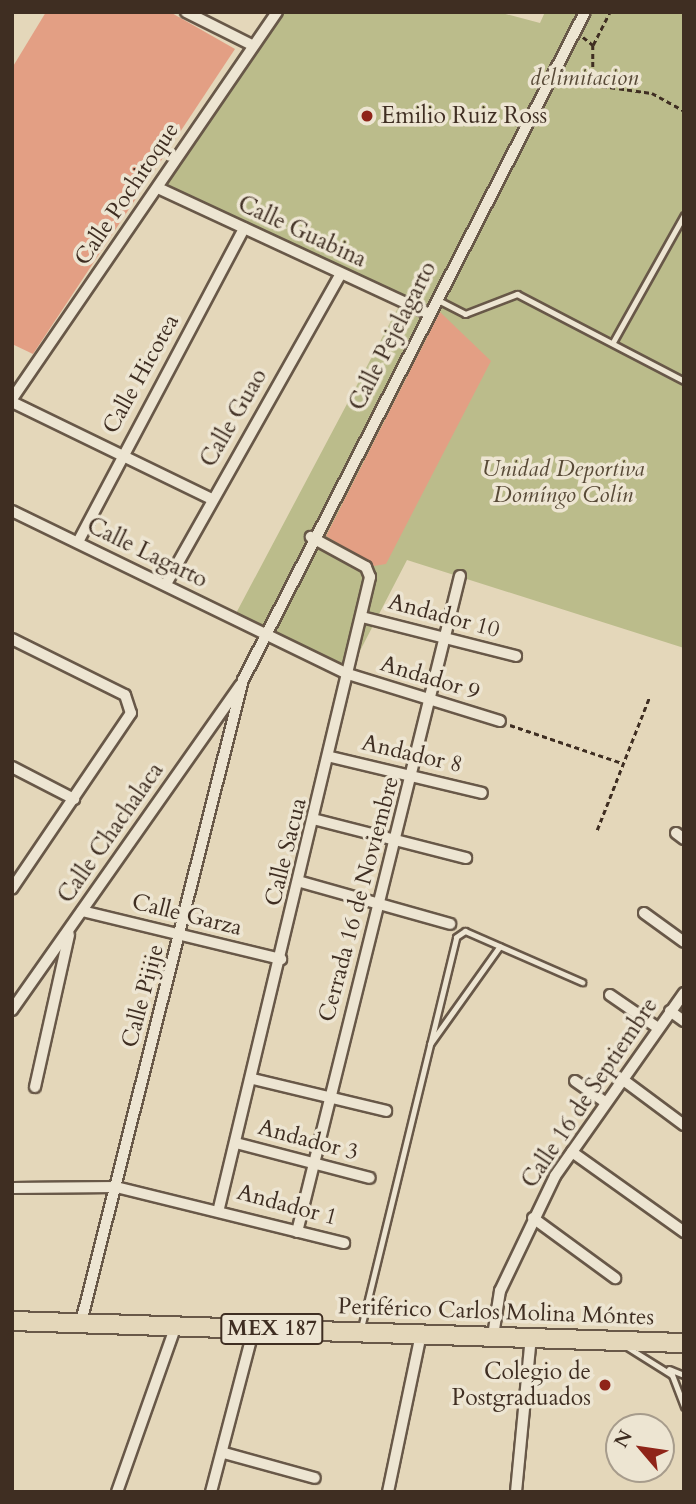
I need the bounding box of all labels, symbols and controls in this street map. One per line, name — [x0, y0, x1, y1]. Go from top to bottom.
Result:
park label: delimitacion — [530, 64, 638, 92]
place label: Emilio Ruiz Ross — [381, 102, 547, 130]
marker: Emilio Ruiz Ross — [359, 108, 375, 124]
street label: Calle Pochitoque — [69, 117, 185, 271]
street label: Calle Guabina — [233, 190, 371, 274]
street label: Calle Pejelagarto — [344, 257, 442, 415]
street label: Calle Hicotea — [97, 310, 185, 438]
street label: Calle Guao — [195, 364, 273, 472]
park label: Unidad Deportiva Domíngo Colín — [481, 455, 645, 509]
street label: Calle Lagarto — [82, 512, 212, 594]
street label: Andador 10 — [385, 588, 503, 644]
street label: Andador 9 — [377, 650, 483, 706]
street label: Andador 8 — [359, 729, 465, 779]
street label: Calle Chachalaca — [52, 757, 170, 909]
street label: Cerrada 16 de Noviembre — [313, 773, 405, 1025]
street label: Calle Sacua — [259, 795, 313, 909]
street label: Calle Garza — [129, 888, 245, 942]
street label: Calle Pijije — [116, 941, 170, 1051]
street label: Calle 16 de Septiembre — [516, 993, 664, 1193]
street label: Andador 3 — [255, 1113, 361, 1167]
street label: Andador 1 — [234, 1178, 340, 1232]
street label: Periférico Carlos Molina Móntes — [337, 1293, 655, 1331]
road number: MEX 187 — [219, 1312, 324, 1346]
place label: Colegio de Postgraduados — [452, 1358, 591, 1412]
marker: Colegio de Postgraduados — [597, 1377, 613, 1393]
north arrow — [605, 1413, 675, 1483]
text: N — [608, 1425, 639, 1452]

